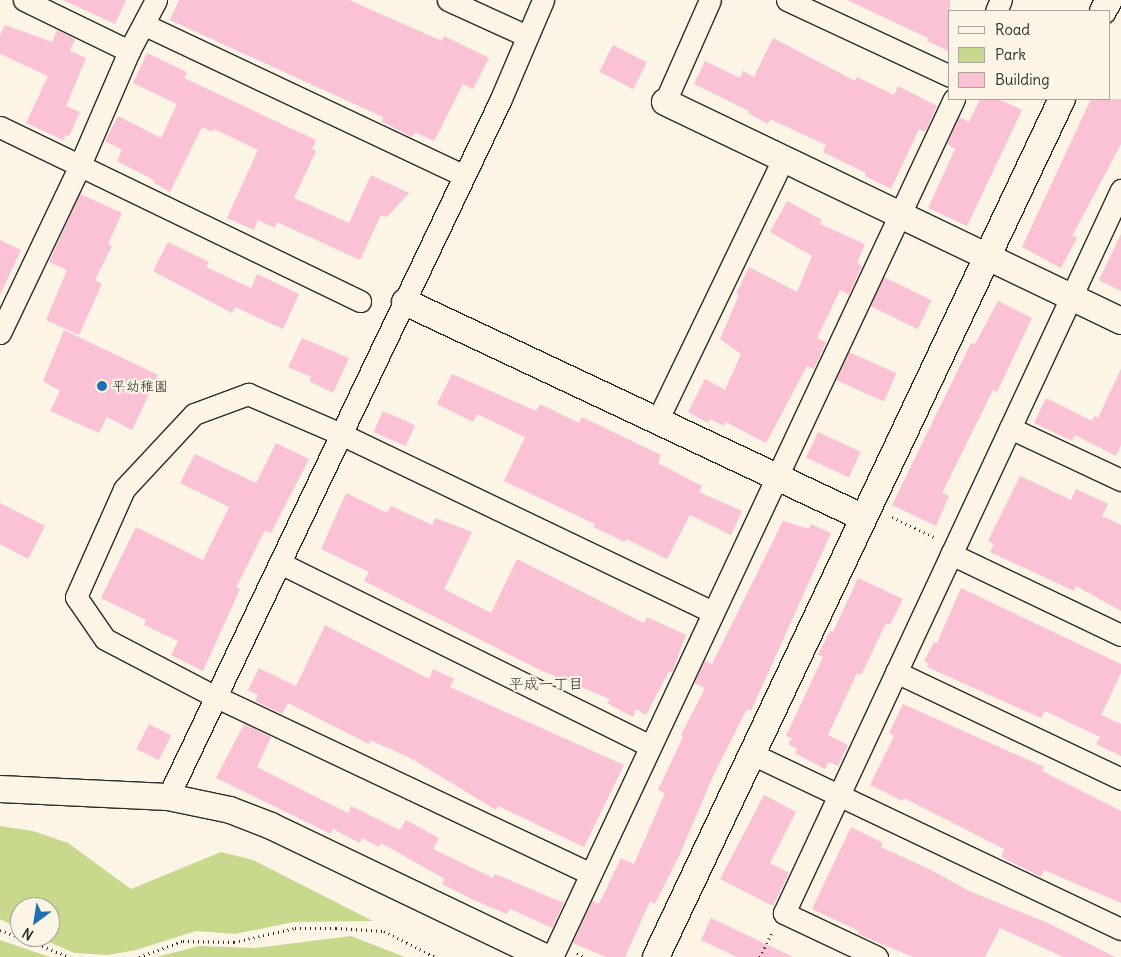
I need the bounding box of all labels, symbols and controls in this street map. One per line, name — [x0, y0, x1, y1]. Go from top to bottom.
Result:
legend — [948, 10, 1111, 100]
text: Road — [995, 20, 1030, 39]
text: Park — [995, 45, 1026, 64]
text: Building — [995, 70, 1050, 89]
place label: 平幼稚園 — [112, 378, 168, 394]
marker: 平幼稚園 — [96, 380, 108, 392]
district label: 平成一丁目 — [509, 675, 583, 693]
north arrow — [10, 897, 60, 947]
text: N — [19, 924, 37, 944]

